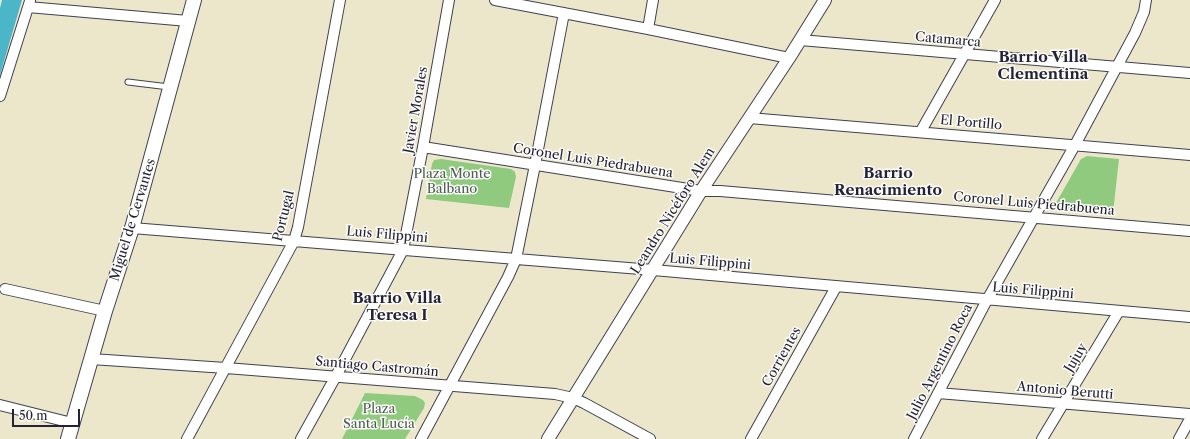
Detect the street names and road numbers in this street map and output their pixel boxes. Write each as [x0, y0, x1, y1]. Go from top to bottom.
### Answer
street label: Catamarca [914, 29, 982, 51]
street label: Javier Morales [401, 65, 431, 155]
street label: El Portillo [939, 113, 1003, 133]
street label: Coronel Luis Piedrabuena [512, 141, 674, 181]
street label: Leandro Nicéforo Alem [628, 145, 718, 277]
street label: Miguel de Cervantes [107, 157, 159, 283]
street label: Portugal [270, 189, 298, 243]
street label: Coronel Luis Piedrabuena [953, 189, 1115, 219]
street label: Luis Filippini [346, 224, 428, 246]
street label: Luis Filippini [669, 251, 751, 273]
street label: Luis Filippini [992, 280, 1074, 302]
street label: Julio Argentino Roca [904, 301, 976, 423]
street label: Corrientes [759, 324, 805, 390]
street label: Jujuy [1061, 341, 1091, 375]
street label: Santiago Castromán [315, 354, 439, 380]
street label: Antonio Berutti [1016, 379, 1114, 403]

